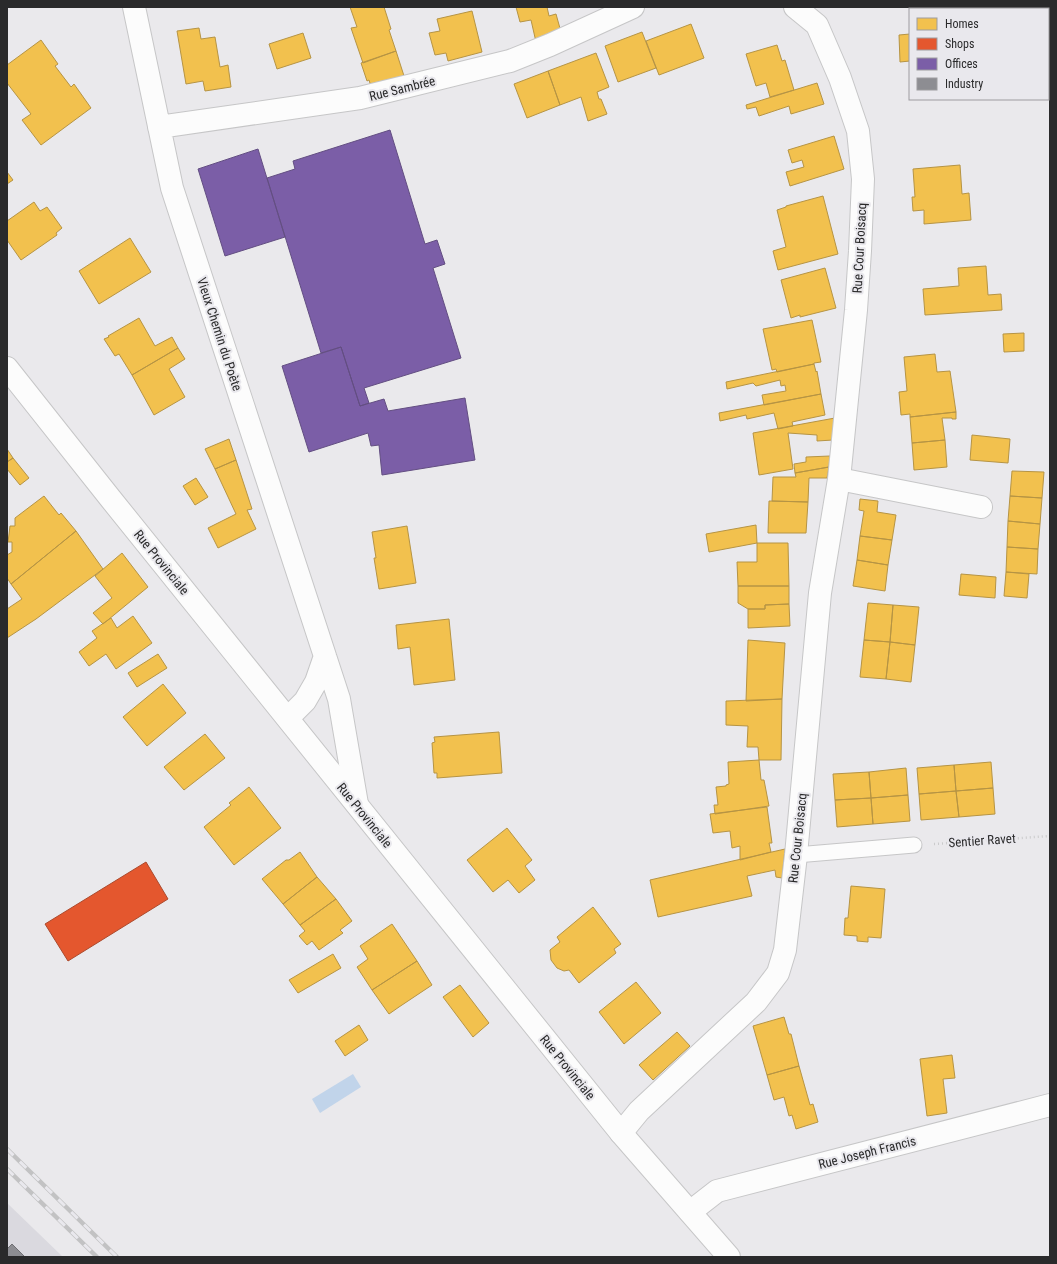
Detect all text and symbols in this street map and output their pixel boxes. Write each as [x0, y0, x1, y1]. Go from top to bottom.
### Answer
legend [909, 8, 1049, 100]
text: Homes [945, 17, 979, 31]
text: Shops [945, 37, 974, 51]
text: Offices [945, 57, 978, 71]
street label: Rue Sambrée [368, 73, 437, 104]
text: Industry [945, 77, 983, 91]
street label: Rue Cour Boisacq [850, 202, 869, 294]
street label: Vieux Chemin du Poète [194, 275, 245, 393]
street label: Rue Provinciale [131, 527, 192, 598]
street label: Rue Provinciale [334, 780, 395, 851]
street label: Rue Cour Boisacq [785, 792, 810, 884]
street label: Sentier Ravet [948, 831, 1016, 850]
street label: Rue Provinciale [537, 1032, 598, 1103]
street label: Rue Joseph Francis [817, 1133, 918, 1172]

